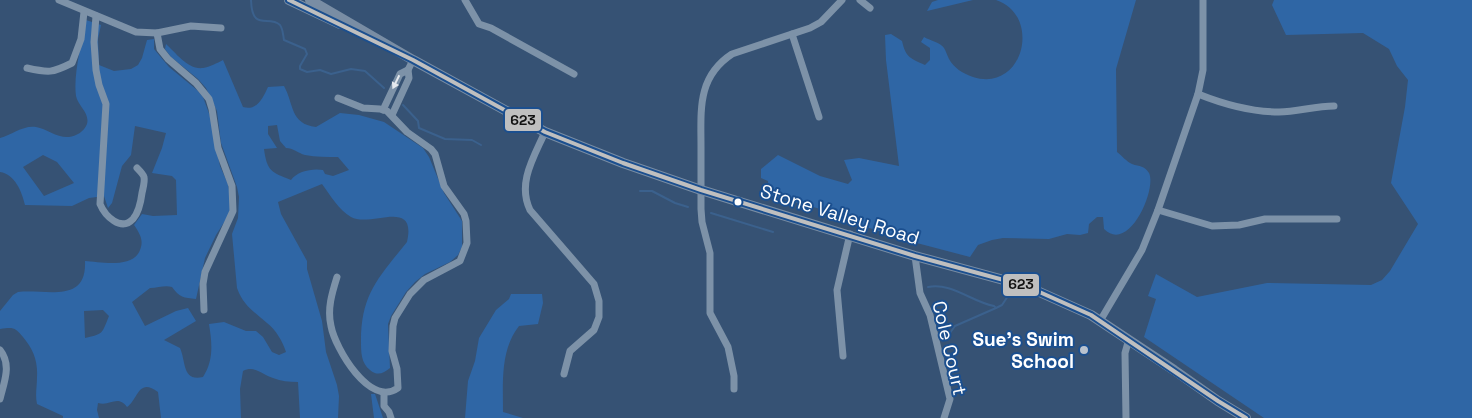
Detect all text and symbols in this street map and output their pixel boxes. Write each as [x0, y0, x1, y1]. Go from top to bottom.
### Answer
one-way arrow [391, 75, 400, 90]
line badge: 623 [504, 108, 542, 132]
text: 623 [510, 111, 536, 129]
street label: Stone Valley Road [757, 178, 922, 251]
unlabelled marker [733, 197, 743, 207]
line badge: 623 [1002, 273, 1040, 297]
text: 623 [1008, 275, 1034, 293]
street label: Cole Court [927, 298, 973, 398]
place label: Sue's Swim School [972, 327, 1074, 374]
marker: Sue's Swim School [1078, 344, 1090, 356]

